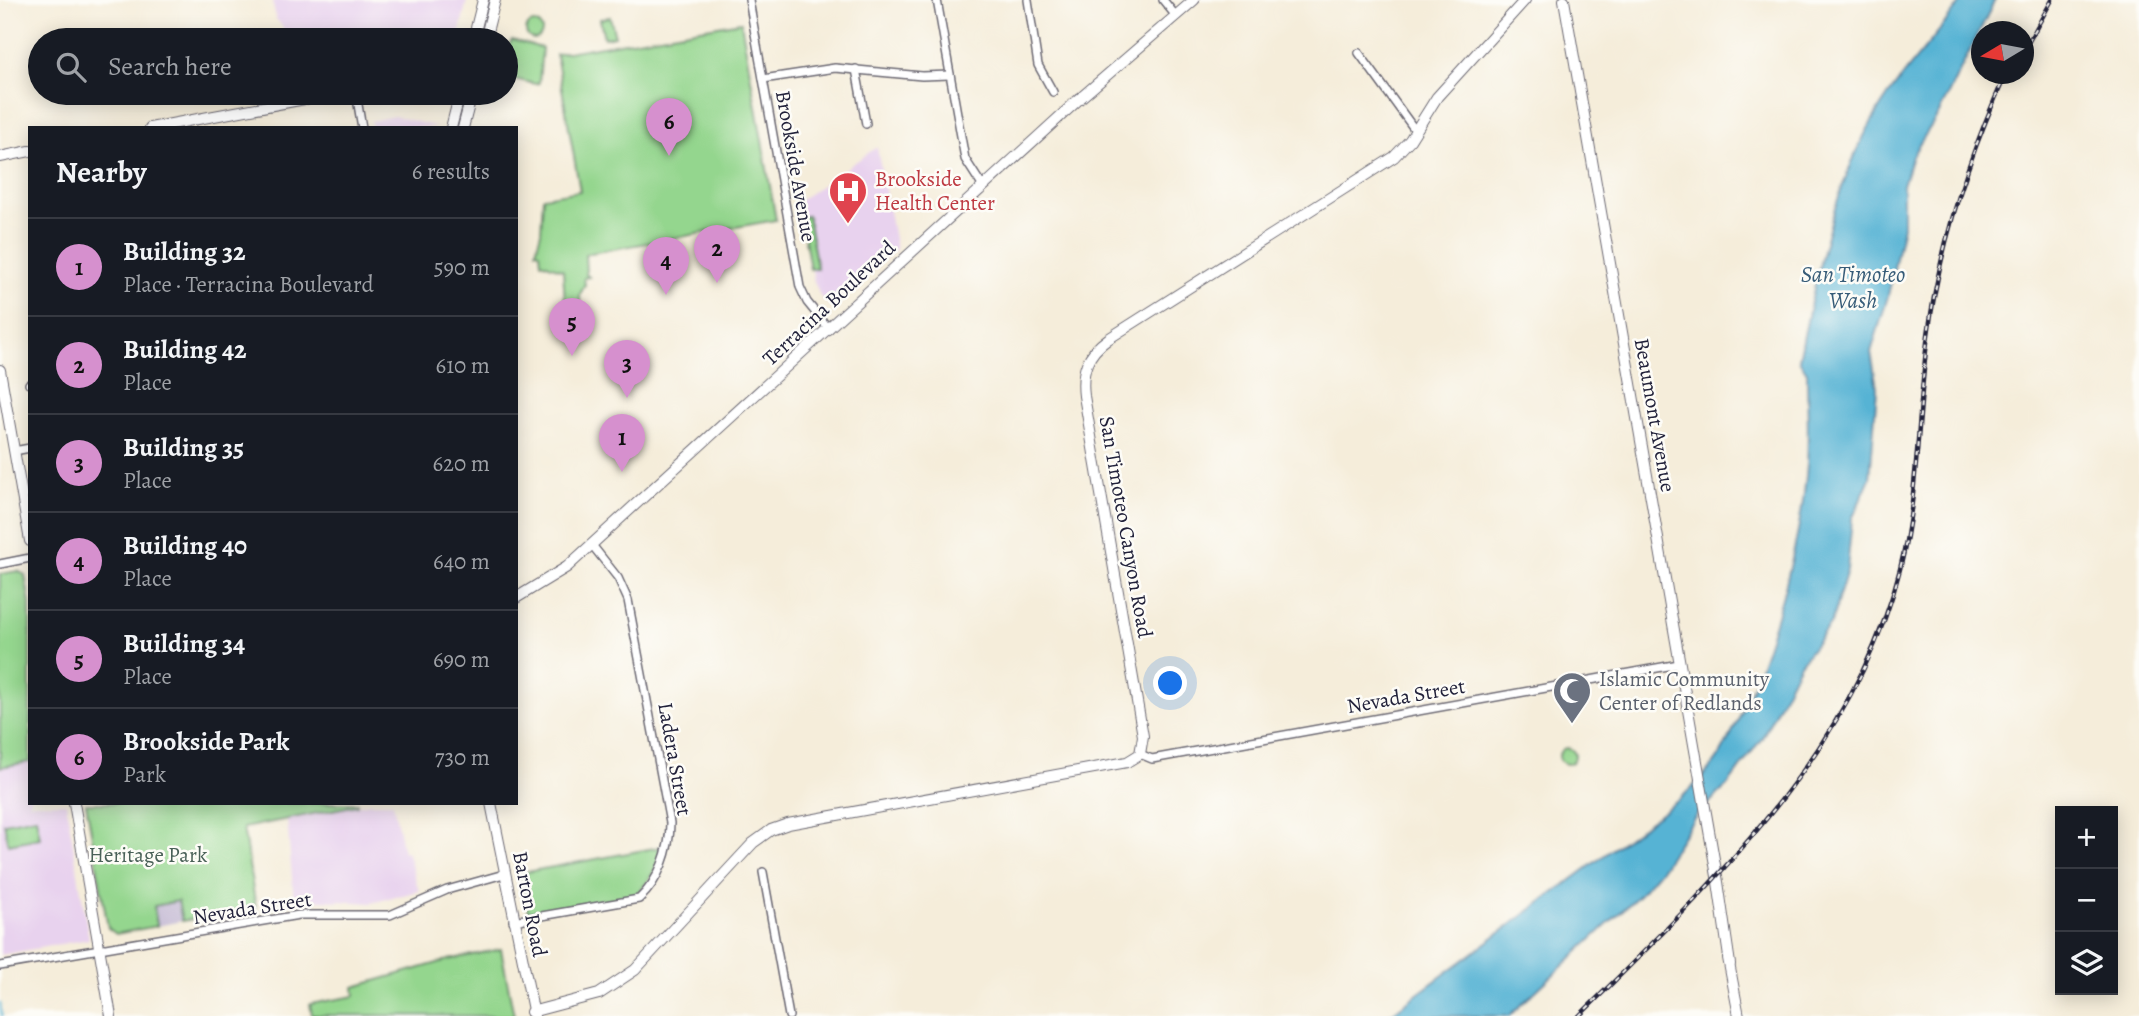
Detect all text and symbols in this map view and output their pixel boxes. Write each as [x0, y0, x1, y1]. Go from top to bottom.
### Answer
north arrow [1971, 21, 2034, 84]
search box [28, 28, 518, 105]
icon: search [52, 48, 90, 86]
text: Search here [108, 49, 232, 84]
street label: Brookside Avenue [769, 88, 823, 244]
pin: 6 [646, 98, 692, 156]
text: Nearby [56, 152, 147, 192]
text: 6 results [412, 156, 490, 187]
place label: Brookside Health Center [875, 165, 995, 217]
hospital icon: Brookside Health Center [827, 170, 869, 225]
pin: 2 [694, 225, 740, 283]
text: Building 32 [123, 234, 246, 269]
street label: Terracina Boulevard [757, 234, 902, 372]
pin: 4 [643, 237, 689, 295]
text: 1 [75, 252, 83, 283]
text: 590 m [434, 252, 490, 283]
water label: San Timoteo Wash [1801, 259, 1905, 316]
text: Place · Terracina Boulevard [123, 269, 374, 300]
pin: 5 [549, 298, 595, 356]
text: Building 42 [123, 332, 247, 367]
street label: Beaumont Avenue [1628, 336, 1682, 494]
pin: 3 [604, 340, 650, 398]
text: 2 [73, 350, 85, 381]
text: 610 m [436, 350, 490, 381]
text: Place [123, 367, 172, 398]
pin: 1 [599, 414, 645, 472]
street label: San Timoteo Canyon Road [1093, 414, 1159, 641]
text: Building 35 [123, 430, 244, 465]
text: 3 [74, 448, 84, 479]
text: 620 m [432, 448, 490, 479]
text: Place [123, 465, 172, 496]
text: Building 40 [123, 528, 247, 563]
text: 4 [74, 546, 84, 577]
text: 640 m [433, 546, 490, 577]
text: Place [123, 563, 172, 594]
text: Building 34 [123, 626, 245, 661]
text: 5 [74, 644, 84, 675]
text: 690 m [433, 644, 490, 675]
text: Place [123, 661, 172, 692]
place label: Islamic Community Center of Redlands [1599, 665, 1770, 717]
your location [1153, 666, 1187, 700]
mosque icon: Islamic Community Center of Redlands [1551, 670, 1593, 725]
street label: Nevada Street [1345, 672, 1467, 720]
street label: Ladera Street [651, 700, 699, 818]
text: Brookside Park [123, 724, 289, 759]
text: 6 [74, 742, 84, 773]
text: 730 m [435, 742, 490, 773]
text: Park [123, 759, 166, 790]
map controls [2055, 806, 2118, 995]
button: + [2055, 806, 2118, 869]
park label: Heritage Park [88, 841, 208, 869]
street label: Barton Road [506, 849, 554, 960]
button: − [2055, 869, 2118, 932]
street label: Nevada Street [191, 885, 313, 931]
button: layers [2055, 932, 2118, 995]

